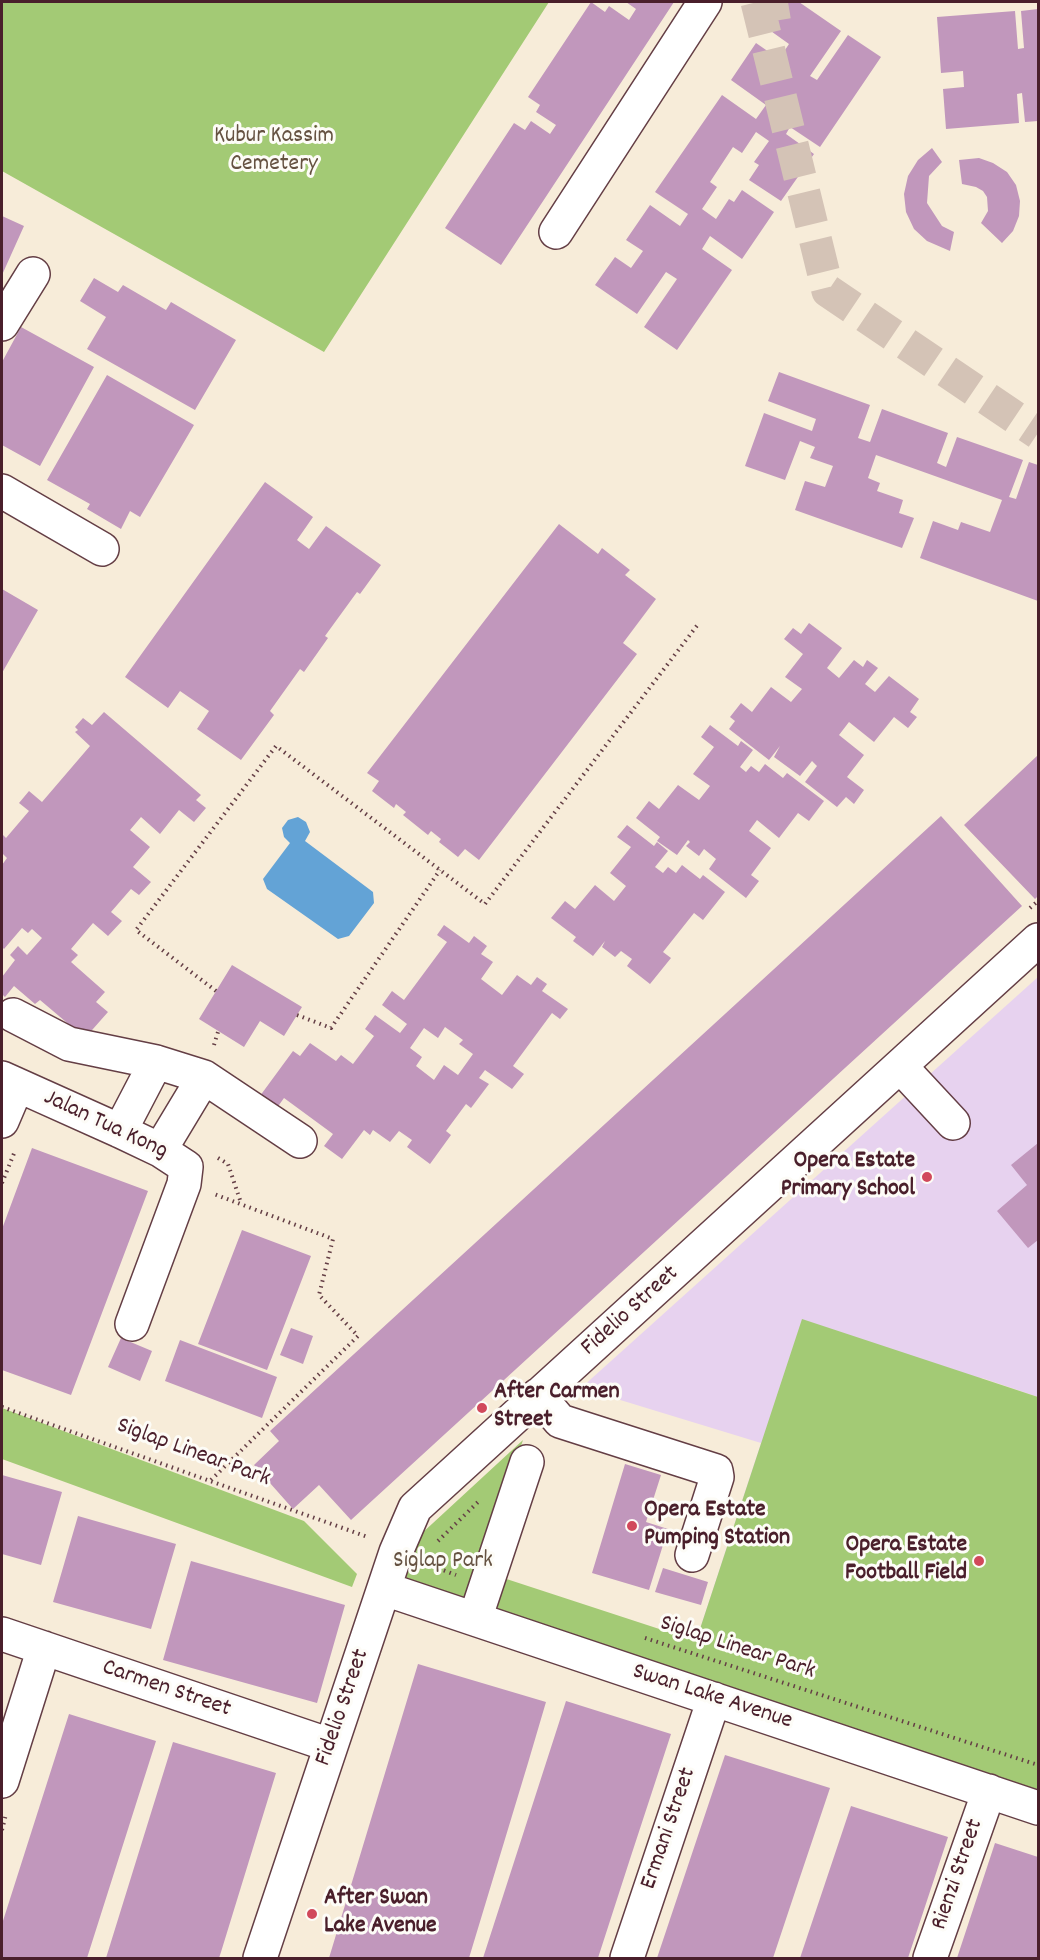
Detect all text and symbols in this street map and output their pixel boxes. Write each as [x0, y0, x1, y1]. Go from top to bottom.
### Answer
park label: Kubur Kassim Cemetery [214, 124, 334, 180]
street label: Jalan Tua Kong [38, 1085, 172, 1167]
place label: Opera Estate Primary School [781, 1149, 915, 1205]
marker: Opera Estate Primary School [920, 1170, 934, 1184]
street label: Fidelio Street [576, 1261, 686, 1363]
place label: After Carmen Street [494, 1380, 620, 1436]
marker: After Carmen Street [475, 1401, 489, 1415]
street label: Siglap Linear Park [112, 1413, 274, 1495]
place label: Opera Estate Pumping Station [644, 1498, 790, 1554]
marker: Opera Estate Pumping Station [625, 1519, 639, 1533]
place label: Opera Estate Football Field [845, 1533, 967, 1589]
park label: Siglap Park [393, 1549, 493, 1577]
marker: Opera Estate Football Field [972, 1554, 986, 1568]
street label: Siglap Linear Park [656, 1610, 818, 1688]
street label: Fidelio Street [311, 1646, 377, 1770]
street label: Carmen Street [98, 1655, 234, 1725]
street label: Swan Lake Avenue [628, 1659, 796, 1737]
street label: Ermani Street [636, 1764, 704, 1894]
street label: Rienzi Street [927, 1816, 991, 1934]
place label: After Swan Lake Avenue [324, 1886, 437, 1942]
marker: After Swan Lake Avenue [305, 1907, 319, 1921]

